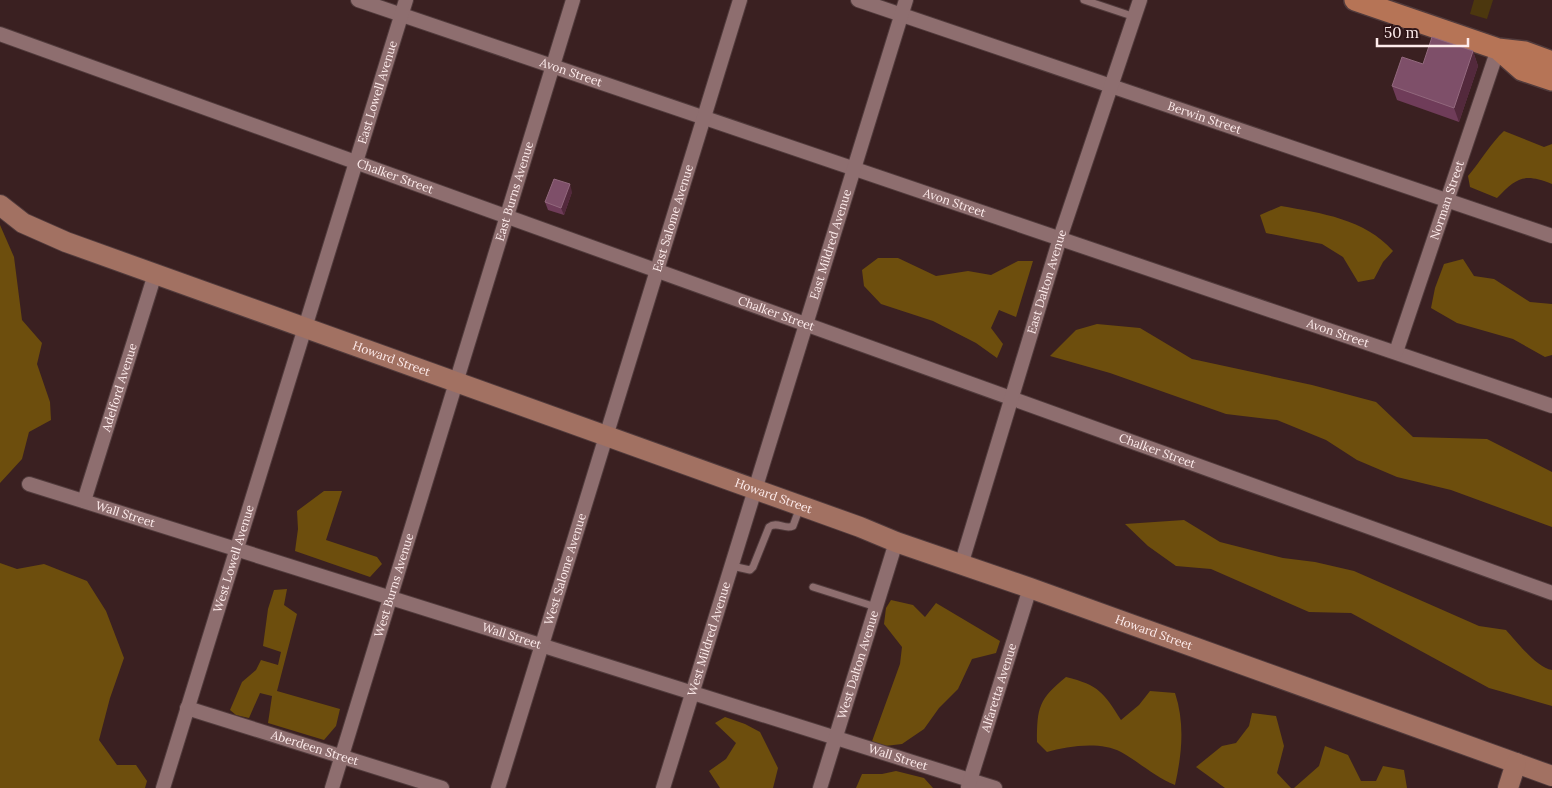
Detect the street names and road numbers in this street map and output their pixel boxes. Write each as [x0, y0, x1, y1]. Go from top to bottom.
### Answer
street label: East Lowell Avenue [354, 38, 400, 146]
street label: Avon Street [537, 54, 605, 90]
street label: Berwin Street [1166, 98, 1244, 137]
street label: East Burns Avenue [492, 139, 536, 243]
street label: Chalker Street [355, 155, 436, 197]
street label: Norman Street [1426, 158, 1467, 242]
street label: East Salome Avenue [649, 162, 696, 274]
street label: Avon Street [921, 184, 988, 220]
street label: East Mildred Avenue [806, 187, 854, 301]
street label: East Dalton Avenue [1023, 227, 1070, 336]
street label: Chalker Street [736, 292, 817, 334]
street label: Avon Street [1304, 315, 1372, 350]
street label: Howard Street [351, 338, 433, 379]
street label: Adelford Avenue [98, 341, 140, 434]
street label: Chalker Street [1117, 430, 1198, 471]
street label: Howard Street [733, 475, 815, 516]
street label: Wall Street [94, 497, 157, 530]
street label: West Lowell Avenue [210, 502, 257, 614]
street label: West Salome Avenue [541, 511, 589, 627]
street label: West Burns Avenue [371, 531, 417, 639]
street label: West Mildred Avenue [684, 579, 733, 698]
street label: West Dalton Avenue [834, 608, 882, 721]
street label: Howard Street [1113, 611, 1195, 653]
street label: Wall Street [480, 619, 544, 652]
street label: Alfaretta Avenue [977, 641, 1019, 735]
street label: Aberdeen Street [268, 727, 361, 768]
street label: Wall Street [867, 741, 930, 773]

